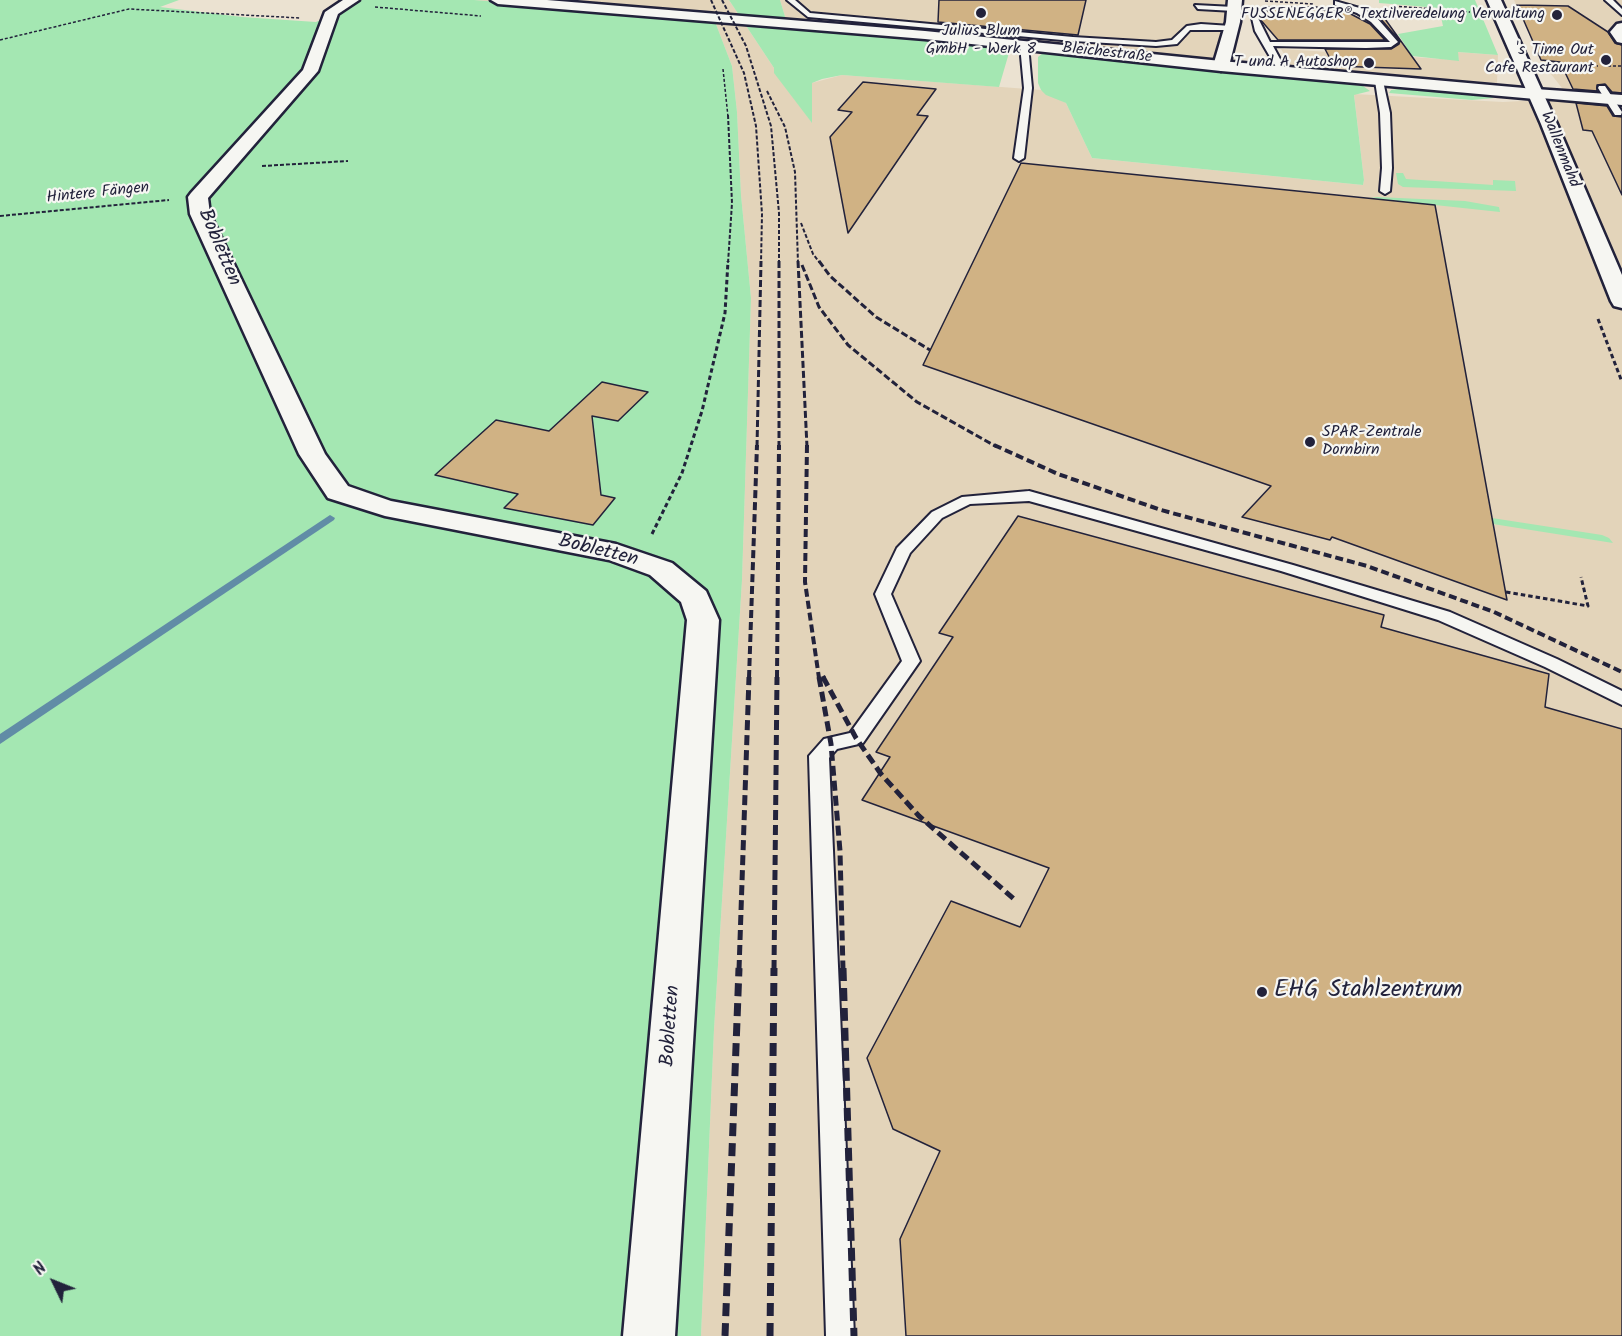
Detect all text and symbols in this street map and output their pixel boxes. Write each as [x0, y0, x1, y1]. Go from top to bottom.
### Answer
place label: FUSSENEGGER® Textilveredelung Verwaltung [1241, 5, 1545, 25]
marker: Julius Blum GmbH - Werk 8 [974, 6, 988, 20]
marker: FUSSENEGGER® Textilveredelung Verwaltung [1550, 8, 1564, 22]
place label: Julius Blum GmbH - Werk 8 [926, 22, 1036, 60]
street label: Bleichestraße [1061, 40, 1153, 68]
place label: 's Time Out Cafe Restaurant [1485, 41, 1594, 79]
place label: T und A Autoshop [1234, 53, 1357, 73]
marker: 's Time Out Cafe Restaurant [1599, 53, 1613, 67]
marker: T und A Autoshop [1362, 56, 1376, 70]
street label: Wallenmahd [1535, 109, 1583, 191]
street label: Hintere Fängen [46, 179, 150, 209]
street label: Bobletten [191, 206, 245, 290]
place label: SPAR-Zentrale Dornbirn [1322, 423, 1421, 461]
marker: SPAR-Zentrale Dornbirn [1303, 435, 1317, 449]
street label: Bobletten [556, 531, 640, 573]
place label: EHG Stahlzentrum [1274, 978, 1462, 1006]
street label: Bobletten [657, 985, 687, 1067]
marker: EHG Stahlzentrum [1255, 985, 1269, 999]
north arrow [24, 1252, 84, 1312]
text: N [28, 1257, 53, 1282]

